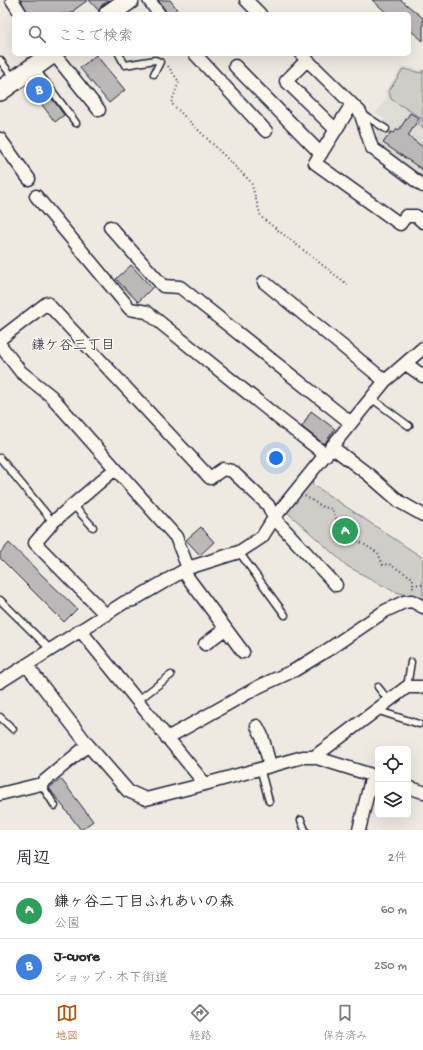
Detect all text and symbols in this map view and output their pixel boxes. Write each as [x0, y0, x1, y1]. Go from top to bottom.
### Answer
search box [12, 12, 411, 56]
icon: search [26, 23, 48, 45]
text: ここで検索 [58, 28, 133, 46]
pin: B [26, 75, 52, 105]
district label: 鎌ケ谷三丁目 [31, 338, 115, 355]
your location [266, 448, 286, 468]
pin: A [332, 516, 358, 546]
map controls [375, 746, 411, 818]
button: locate [375, 746, 411, 782]
button: layers [375, 782, 411, 818]
text: 周辺 [16, 850, 50, 870]
text: 2件 [388, 851, 407, 866]
text: 鎌ヶ谷二丁目ふれあいの森 [54, 894, 234, 912]
text: A [25, 903, 33, 918]
text: 60 m [381, 903, 407, 918]
text: 公園 [54, 917, 80, 932]
text: J-cuore [54, 948, 100, 966]
text: B [26, 959, 32, 974]
text: 250 m [374, 959, 407, 974]
text: ショップ · 木下街道 [54, 971, 168, 986]
tab: 地図 [56, 1002, 78, 1043]
tab: 経路 [189, 1002, 211, 1043]
tab: 保存済み [323, 1002, 367, 1043]

